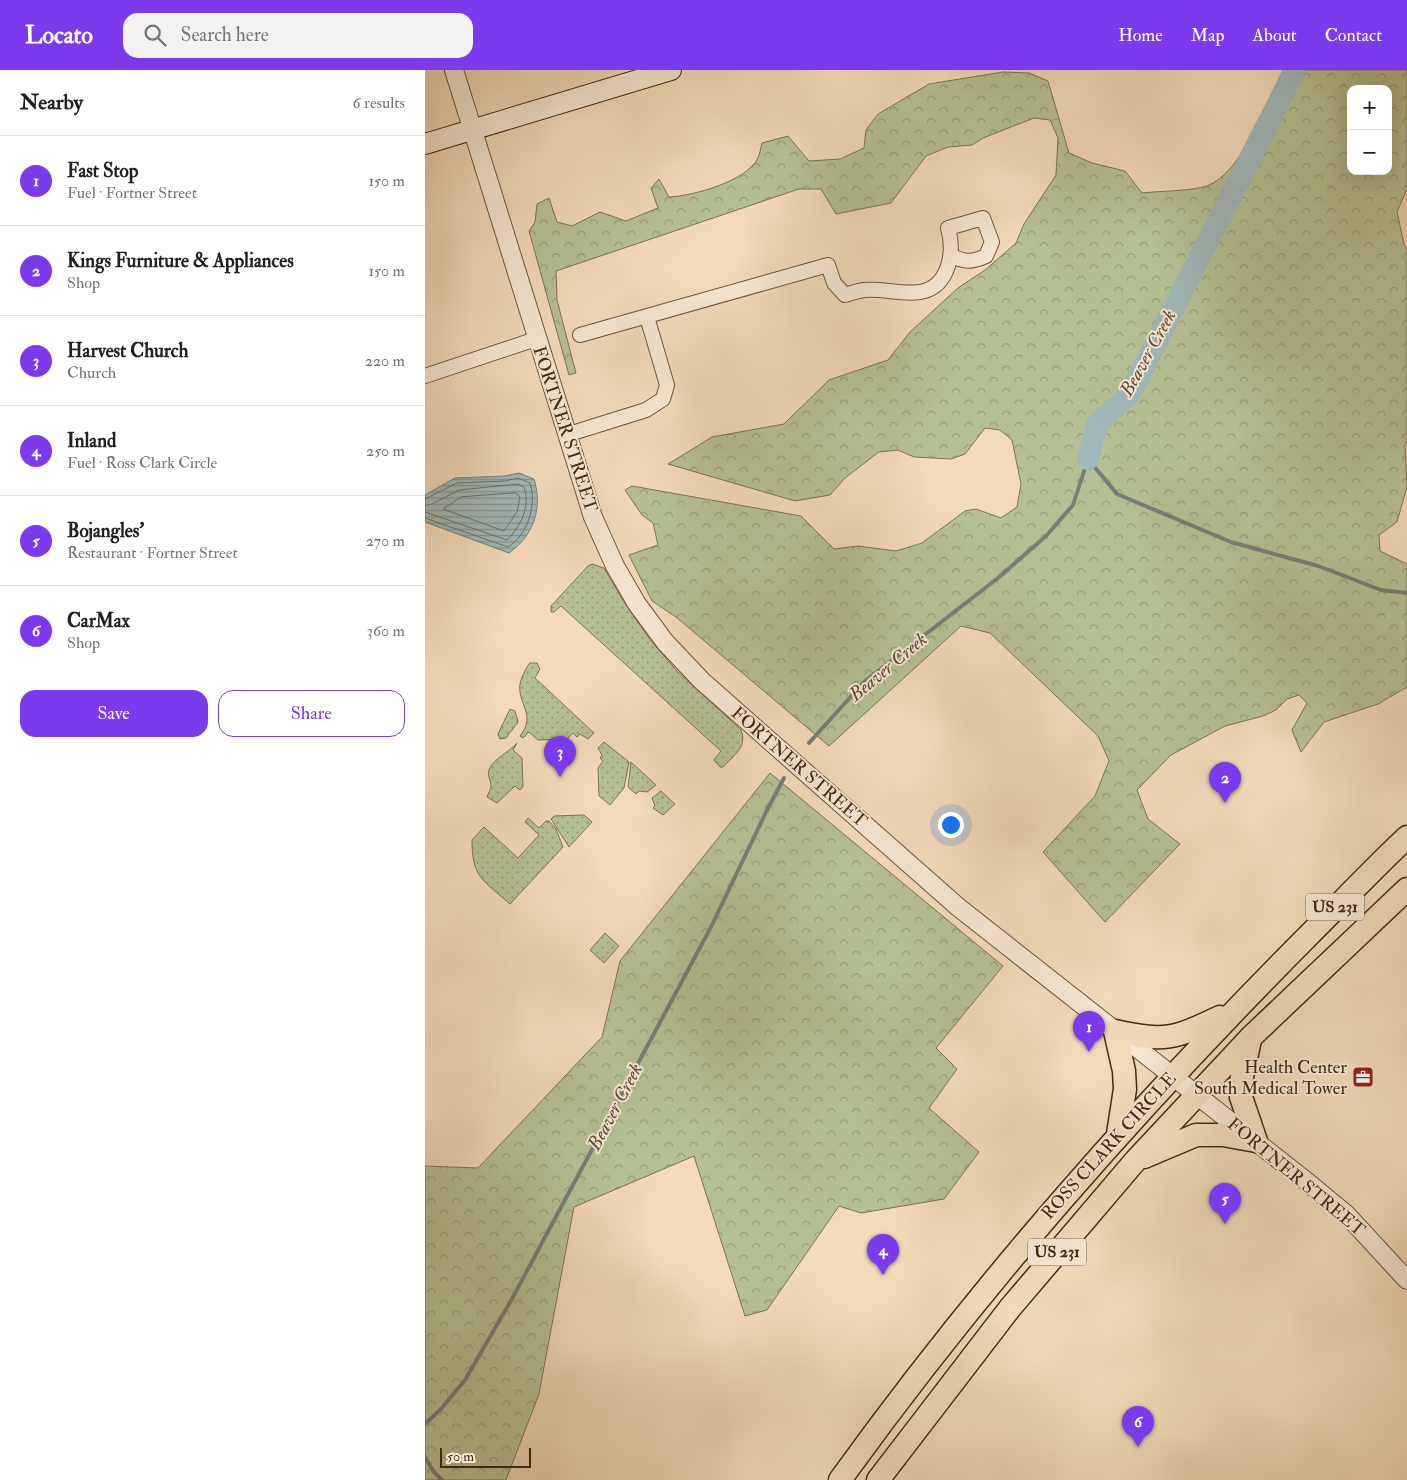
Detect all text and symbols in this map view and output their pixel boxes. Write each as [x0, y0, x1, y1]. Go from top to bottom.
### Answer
search box [123, 13, 473, 58]
text: Locato [25, 20, 93, 51]
icon: search [141, 21, 169, 49]
text: Search here [181, 23, 269, 47]
text: Home [1118, 24, 1163, 47]
text: Map [1191, 24, 1225, 47]
text: About [1253, 24, 1297, 47]
text: Contact [1325, 24, 1382, 47]
map controls [1347, 85, 1392, 175]
button: + [1347, 85, 1392, 130]
text: Nearby [20, 89, 83, 116]
text: 6 results [353, 93, 405, 113]
button: − [1347, 130, 1392, 175]
text: Fast Stop [67, 159, 138, 183]
text: 1 [33, 171, 39, 191]
text: 150 m [368, 171, 405, 191]
text: Fuel · Fortner Street [67, 183, 197, 203]
text: Kings Furniture & Appliances [67, 249, 294, 273]
text: 2 [32, 261, 40, 281]
text: 150 m [368, 261, 405, 281]
text: Shop [67, 273, 100, 293]
water label: Beaver Creek [1114, 306, 1182, 401]
text: Harvest Church [67, 339, 189, 363]
street label: FORTNER STREET [527, 343, 603, 515]
text: 3 [33, 351, 39, 371]
text: 220 m [365, 351, 405, 371]
text: Church [67, 363, 116, 383]
text: Inland [67, 429, 116, 453]
text: 4 [32, 441, 40, 461]
text: 250 m [366, 441, 405, 461]
text: Fuel · Ross Clark Circle [67, 453, 217, 473]
text: Bojangles' [67, 519, 144, 543]
text: 5 [32, 531, 40, 551]
text: 270 m [366, 531, 405, 551]
text: Restaurant · Fortner Street [67, 543, 238, 563]
text: CarMax [67, 609, 130, 633]
text: 6 [32, 621, 40, 641]
text: 360 m [367, 621, 405, 641]
water label: Beaver Creek [843, 627, 932, 707]
text: Shop [67, 633, 100, 653]
button: Save [20, 690, 208, 737]
button: Share [218, 690, 405, 737]
street label: FORTNER STREET [726, 702, 872, 833]
pin: 3 [544, 736, 576, 777]
pin: 2 [1209, 762, 1241, 803]
your location [938, 812, 964, 838]
road number: US 231 [1306, 894, 1364, 920]
pin: 1 [1073, 1011, 1105, 1052]
place label: Health Center South Medical Tower [1194, 1056, 1347, 1100]
water label: Beaver Creek [582, 1059, 648, 1155]
office icon: Health Center South Medical Tower [1351, 1065, 1375, 1089]
street label: ROSS CLARK CIRCLE [1037, 1068, 1181, 1224]
street label: FORTNER STREET [1222, 1113, 1370, 1242]
pin: 5 [1209, 1183, 1241, 1224]
pin: 4 [867, 1234, 899, 1275]
road number: US 231 [1028, 1238, 1086, 1266]
pin: 6 [1122, 1406, 1154, 1447]
scale bar [440, 1445, 531, 1468]
text: 50 m [447, 1448, 474, 1465]

